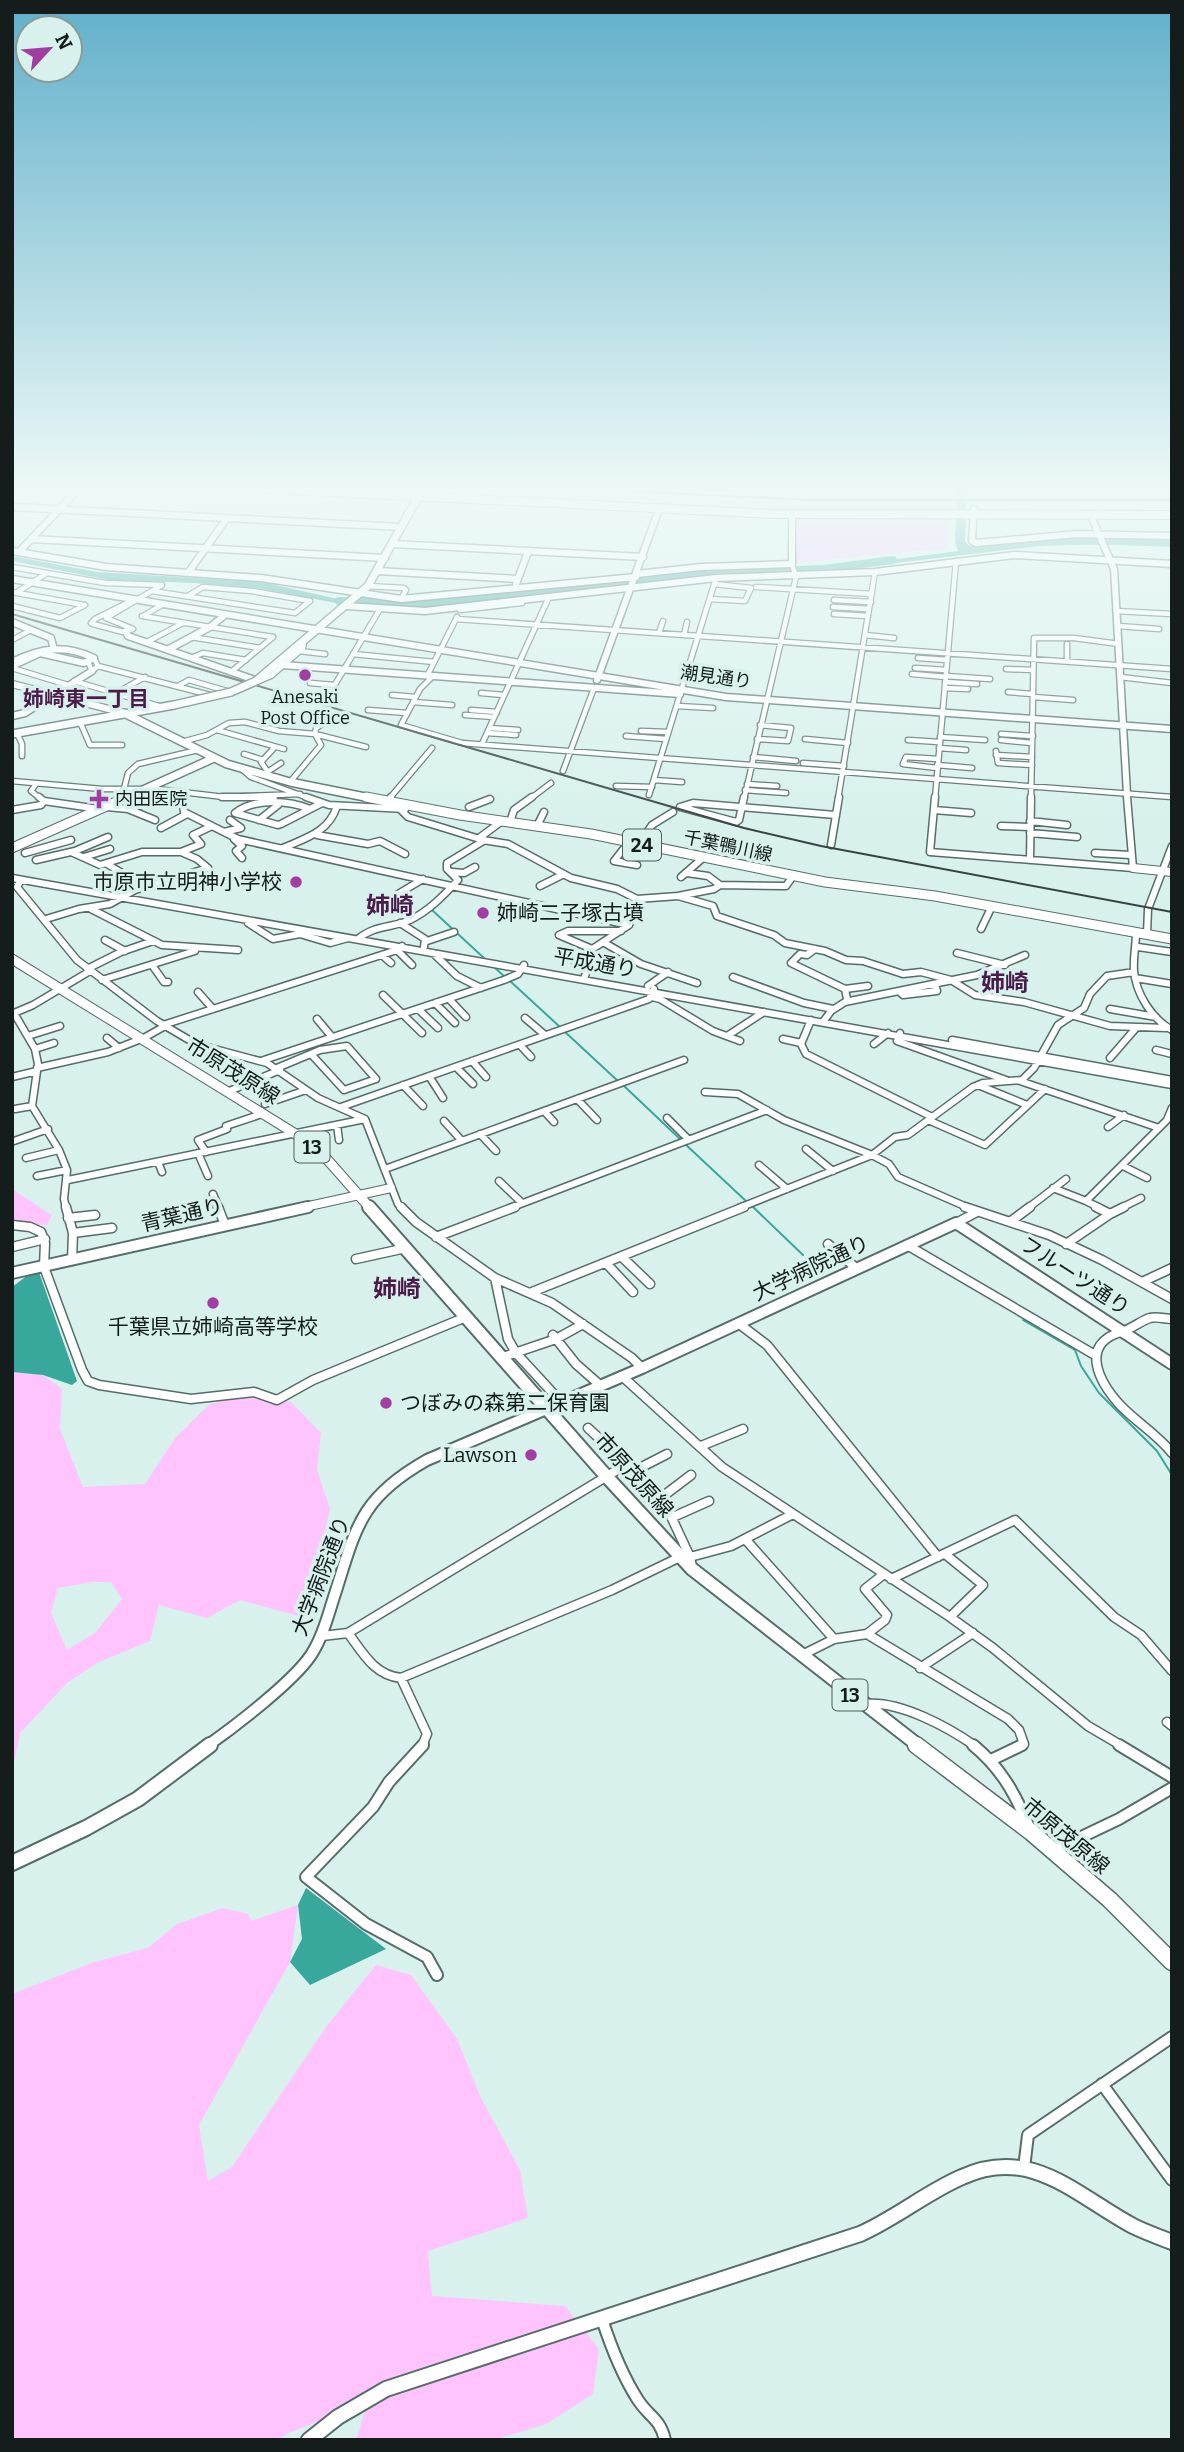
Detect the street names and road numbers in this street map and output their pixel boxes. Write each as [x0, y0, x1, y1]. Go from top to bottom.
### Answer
street label: 潮見通り [679, 661, 753, 693]
street label: 千葉鴨川線 [682, 826, 774, 866]
road number: 24 [623, 830, 661, 860]
street label: 平成通り [551, 943, 639, 983]
street label: 市原茂原線 [182, 1032, 284, 1110]
road number: 13 [294, 1132, 330, 1162]
street label: 青葉通り [138, 1193, 226, 1237]
street label: 大学病院通り [748, 1230, 874, 1306]
street label: フルーツ通り [1015, 1231, 1135, 1321]
street label: 市原茂原線 [589, 1427, 679, 1523]
street label: 大学病院通り [286, 1513, 356, 1639]
road number: 13 [832, 1680, 868, 1710]
street label: 市原茂原線 [1017, 1792, 1115, 1880]

